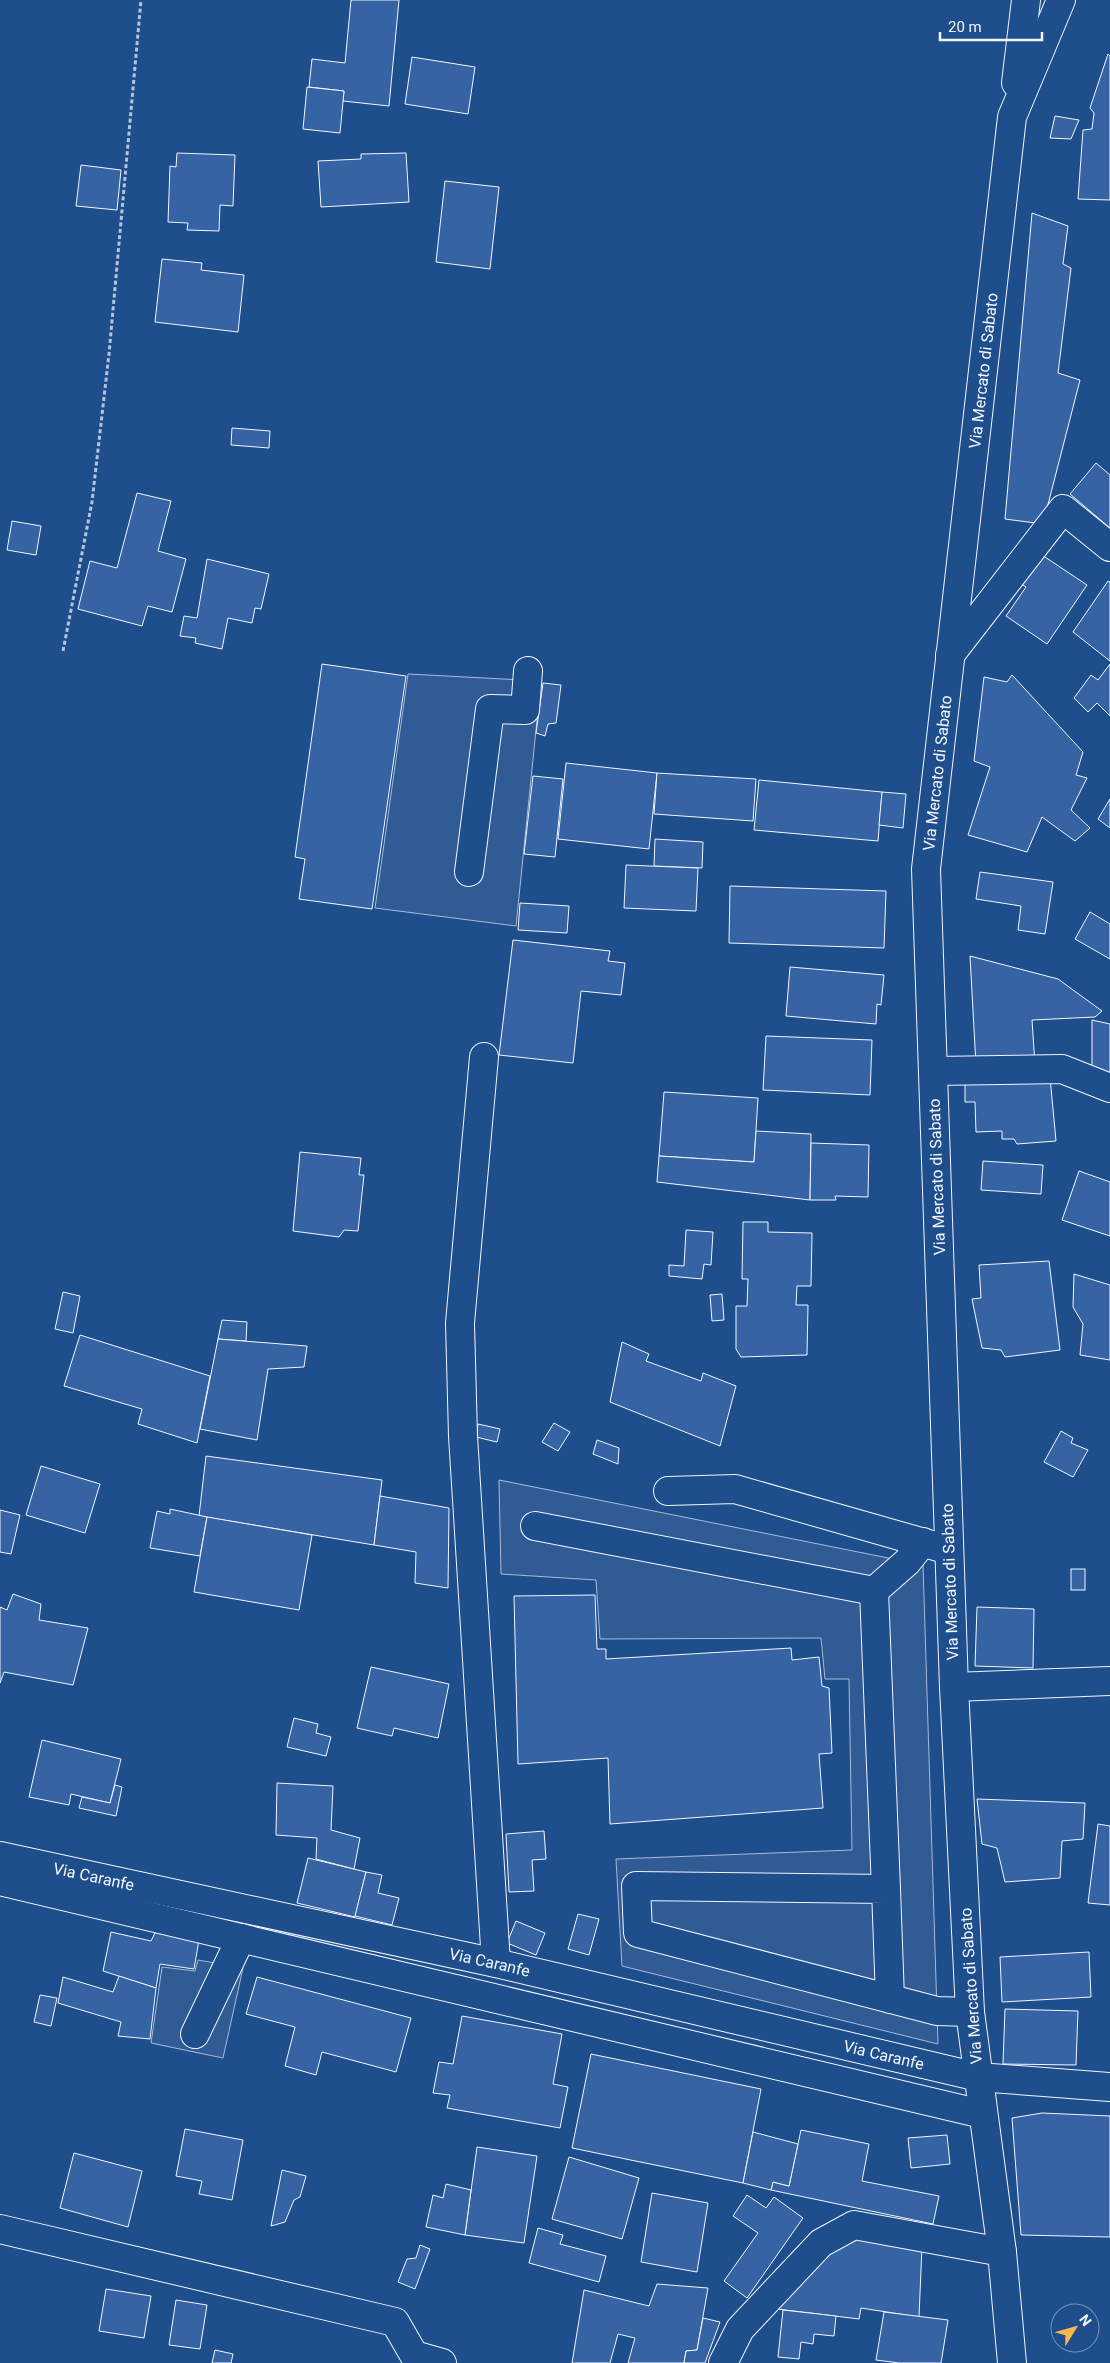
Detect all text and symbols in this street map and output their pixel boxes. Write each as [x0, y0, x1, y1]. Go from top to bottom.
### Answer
scale bar [940, 10, 1042, 42]
text: 20 m [948, 18, 982, 36]
street label: Via Mercato di Sabato [965, 292, 1001, 450]
street label: Via Mercato di Sabato [919, 694, 955, 852]
street label: Via Mercato di Sabato [925, 1098, 949, 1256]
street label: Via Mercato di Sabato [938, 1503, 962, 1661]
street label: Via Caranfe [52, 1858, 136, 1894]
street label: Via Mercato di Sabato [956, 1907, 986, 2065]
street label: Via Caranfe [447, 1944, 532, 1980]
street label: Via Caranfe [842, 2036, 926, 2073]
north arrow [1050, 2303, 1100, 2353]
text: N [1076, 2311, 1095, 2329]

